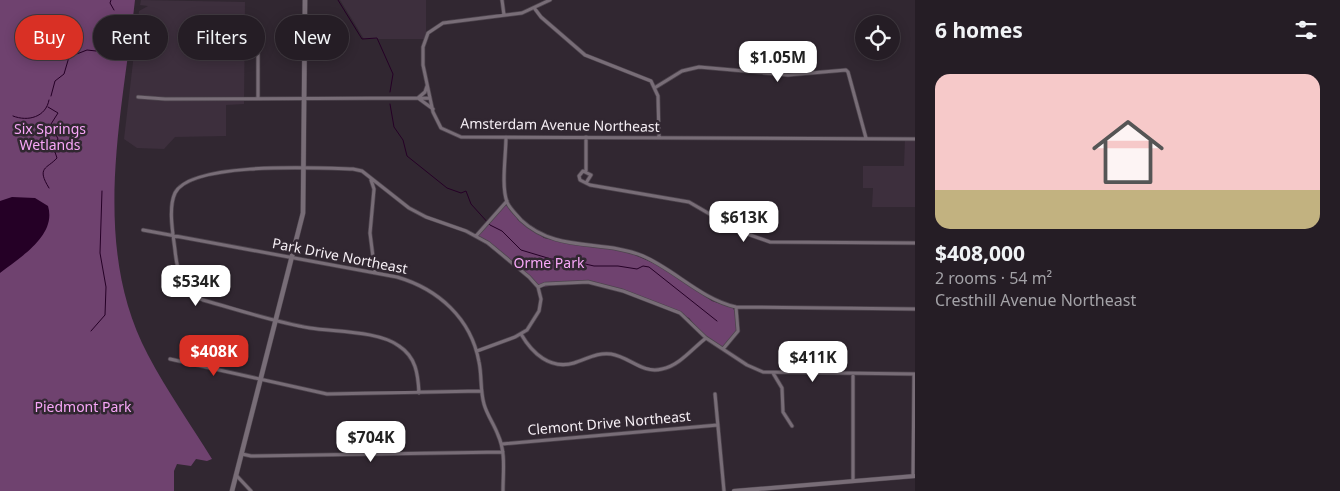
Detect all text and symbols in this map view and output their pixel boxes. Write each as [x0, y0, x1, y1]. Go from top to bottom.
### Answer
chip: Buy [15, 15, 83, 60]
chip: Rent [93, 15, 168, 60]
chip: Filters [178, 15, 265, 60]
chip: New [275, 15, 349, 60]
map controls [855, 15, 900, 60]
button: locate [855, 15, 900, 60]
text: 6 homes [935, 16, 1023, 44]
icon: filters [1292, 16, 1320, 44]
pin: $1.05M [737, 41, 819, 83]
text: $1.05M [750, 46, 806, 68]
icon: home [1083, 107, 1173, 197]
street label: Amsterdam Avenue Northeast [460, 113, 660, 136]
park label: Six Springs Wetlands [14, 119, 86, 154]
pin: $613K [709, 200, 779, 243]
text: $613K [720, 206, 768, 228]
street label: Park Drive Northeast [271, 233, 409, 278]
text: $408,000 [935, 239, 1025, 267]
park label: Orme Park [514, 253, 585, 272]
pin: $534K [161, 264, 231, 307]
text: 2 rooms · 54 m² [935, 267, 1052, 289]
text: $534K [172, 270, 220, 292]
text: Cresthill Avenue Northeast [935, 289, 1136, 311]
pin: $408K [179, 334, 249, 377]
text: $408K [190, 340, 238, 362]
pin: $411K [778, 340, 848, 383]
text: $411K [789, 346, 837, 368]
park label: Piedmont Park [34, 397, 132, 416]
street label: Clemont Drive Northeast [527, 406, 691, 439]
pin: $704K [336, 420, 406, 463]
text: $704K [347, 426, 395, 448]

